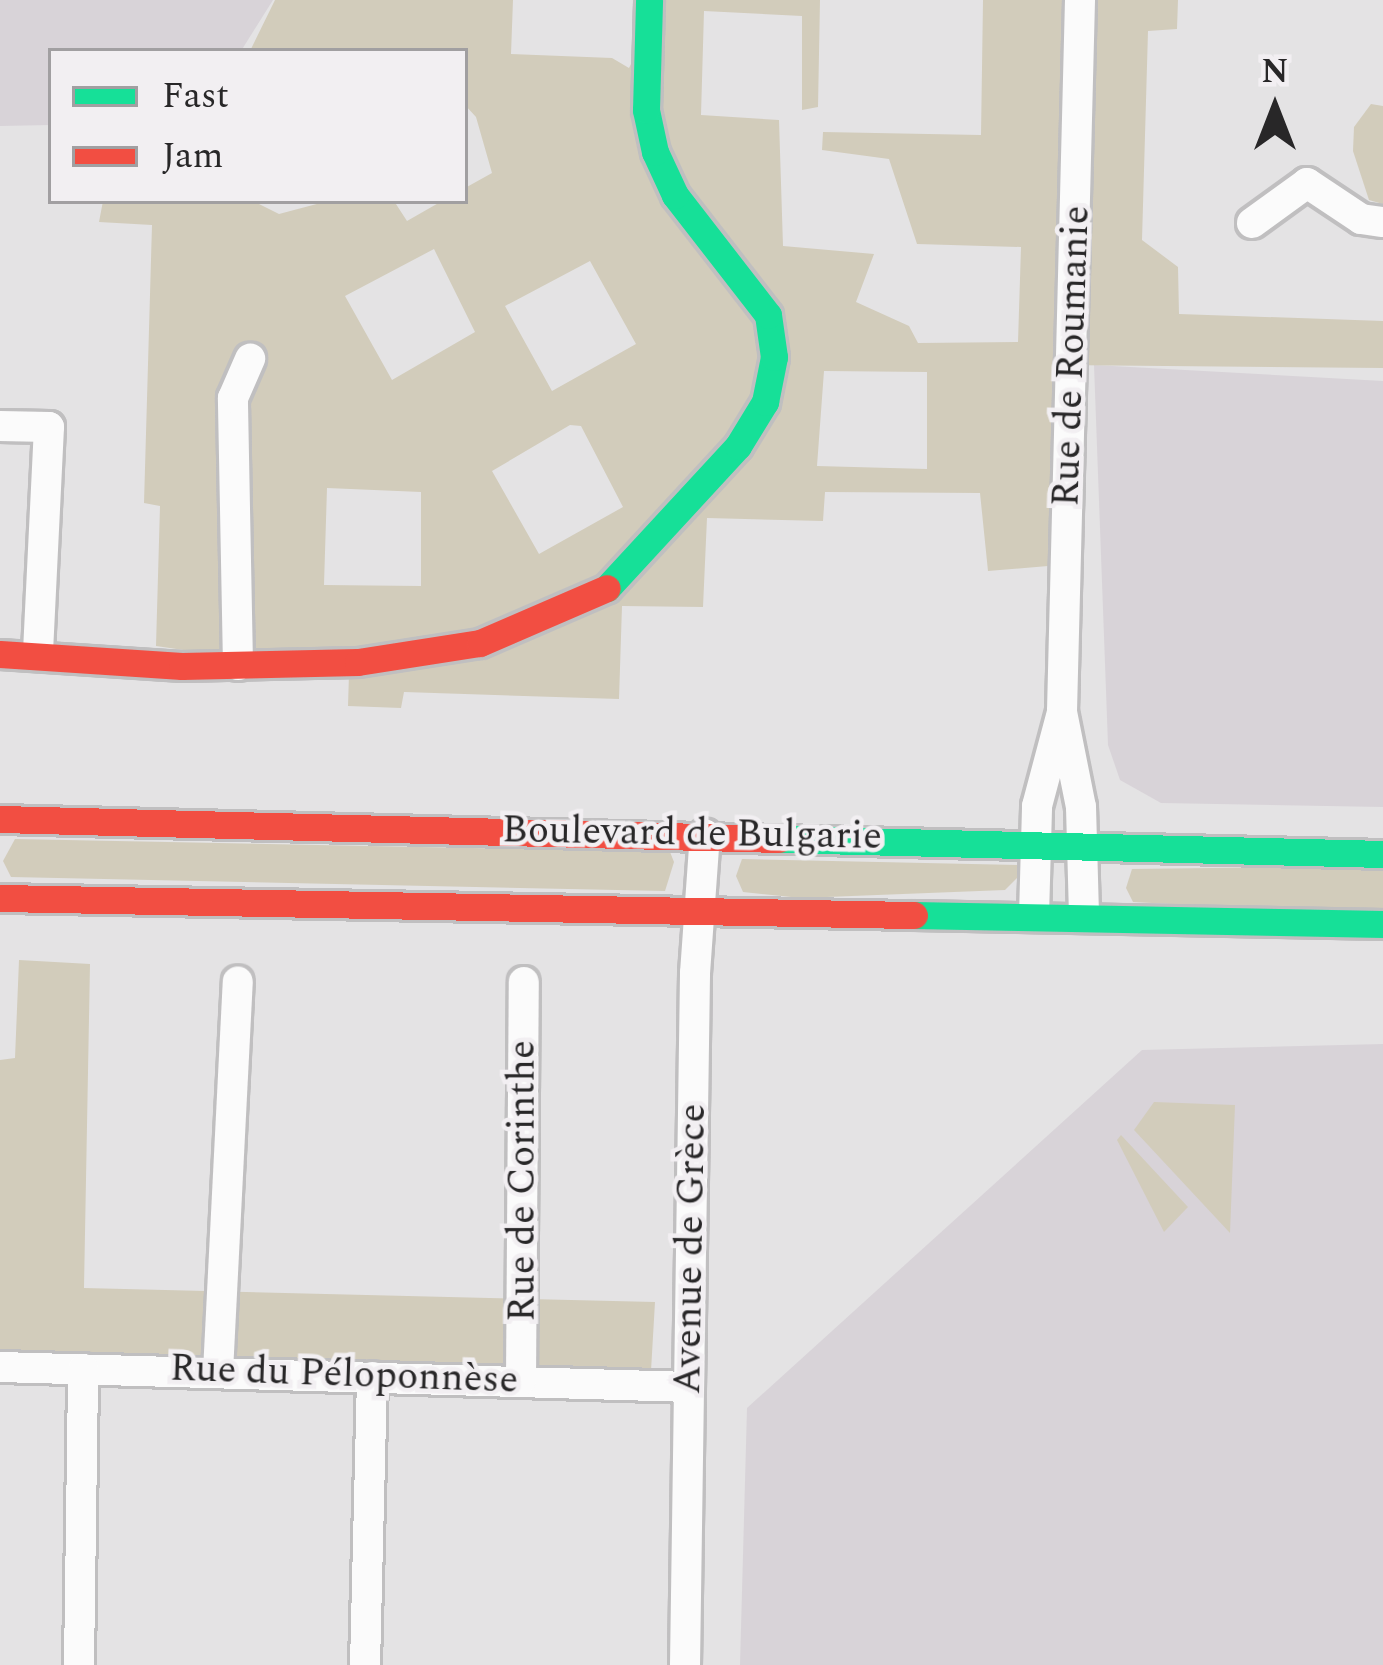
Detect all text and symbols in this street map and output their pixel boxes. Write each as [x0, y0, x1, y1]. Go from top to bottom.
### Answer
text: N [1262, 47, 1288, 97]
legend [48, 48, 468, 204]
north arrow [1215, 48, 1335, 168]
text: Fast [162, 69, 229, 124]
text: Jam [162, 129, 224, 184]
street label: Rue de Roumanie [1043, 205, 1101, 507]
street label: Boulevard de Bulgarie [502, 807, 882, 861]
street label: Rue de Corinthe [500, 1040, 546, 1322]
street label: Avenue de Grèce [665, 1103, 717, 1395]
street label: Rue du Péloponnèse [169, 1346, 519, 1404]

